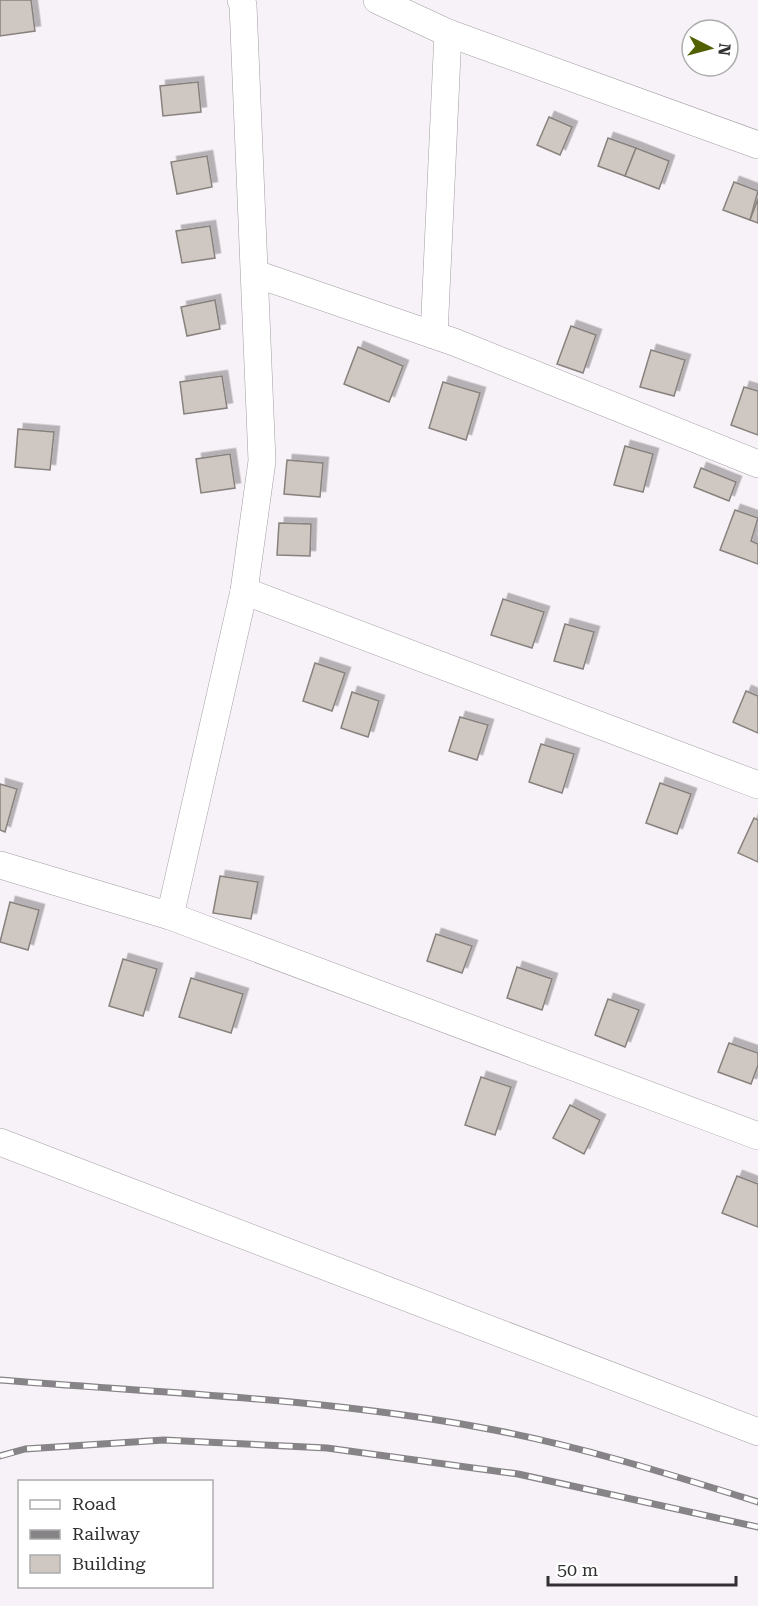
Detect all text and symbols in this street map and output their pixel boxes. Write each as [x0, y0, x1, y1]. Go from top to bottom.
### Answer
north arrow [680, 18, 740, 78]
text: N [714, 42, 735, 57]
legend [18, 1480, 213, 1588]
text: Road [72, 1493, 117, 1514]
text: Railway [72, 1523, 140, 1544]
scale bar [548, 1549, 736, 1587]
text: Building [72, 1553, 146, 1574]
text: 50 m [557, 1559, 598, 1580]

